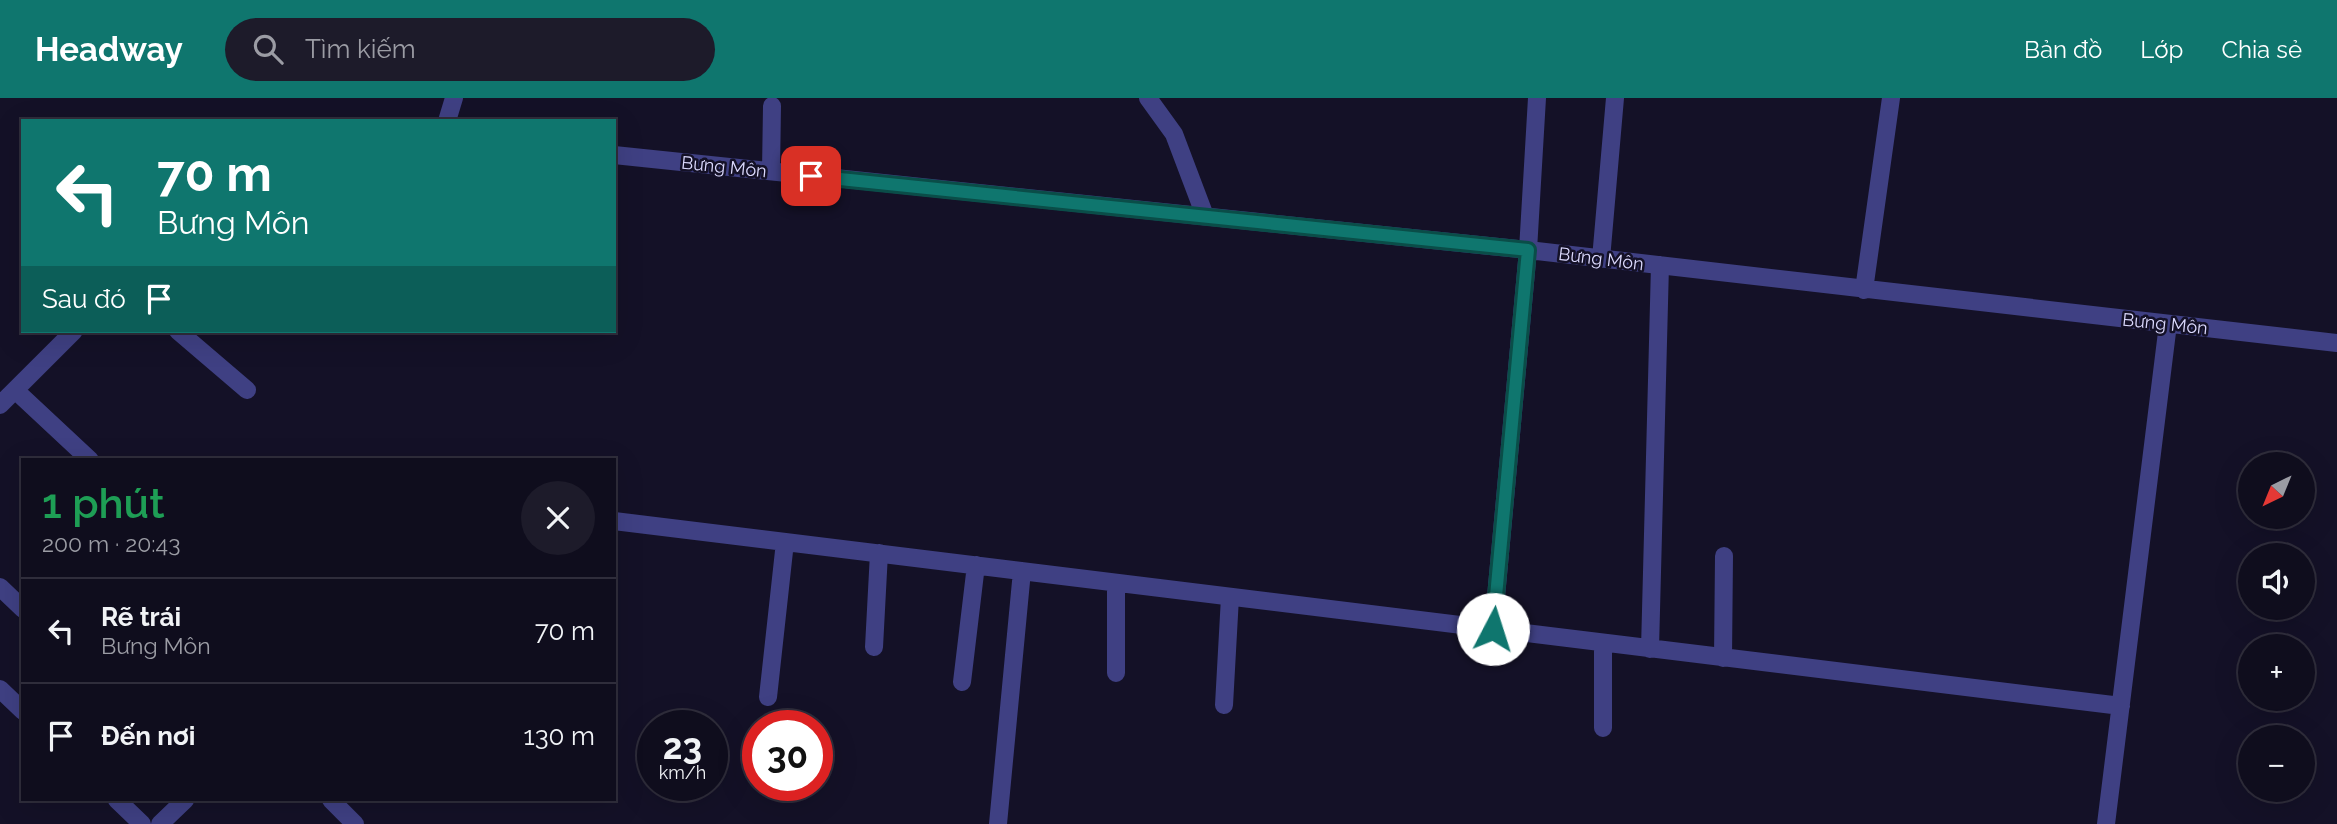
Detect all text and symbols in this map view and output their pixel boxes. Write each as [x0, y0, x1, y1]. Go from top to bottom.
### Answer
search box [225, 18, 715, 81]
text: Headway [35, 30, 183, 69]
icon: search [249, 30, 287, 68]
text: Tìm kiếm [305, 34, 416, 64]
text: Bản đồ [2024, 35, 2102, 64]
text: Lớp [2140, 35, 2183, 64]
text: Chia sẻ [2221, 35, 2302, 64]
text: 70 m [157, 145, 272, 202]
pin [781, 146, 841, 206]
icon: left [42, 147, 133, 238]
street label: Bưng Môn [680, 152, 768, 181]
icon: arrive [792, 157, 830, 195]
text: Bưng Môn [157, 204, 309, 241]
street label: Bưng Môn [1557, 243, 1645, 274]
icon: arrive [140, 280, 178, 318]
text: Sau đó [42, 284, 126, 314]
street label: Bưng Môn [2121, 309, 2209, 338]
north arrow [2238, 452, 2315, 528]
map controls [2238, 452, 2315, 802]
text: 1 phút [42, 479, 165, 528]
button: close [521, 481, 595, 555]
text: 200 m · 20:43 [42, 530, 180, 557]
button: sound [2238, 543, 2315, 620]
position arrow [1456, 592, 1530, 666]
text: Rẽ trái [101, 602, 181, 632]
icon: left [42, 612, 80, 650]
text: 70 m [535, 616, 595, 646]
text: Bưng Môn [101, 632, 211, 659]
button: + [2238, 634, 2315, 711]
speed limit sign: 30 [742, 710, 833, 801]
icon: arrive [42, 717, 80, 755]
text: Đến nơi [101, 721, 195, 751]
text: 130 m [524, 721, 595, 751]
button: − [2238, 725, 2315, 802]
text: 23 [663, 726, 702, 767]
text: km/h [659, 762, 706, 783]

